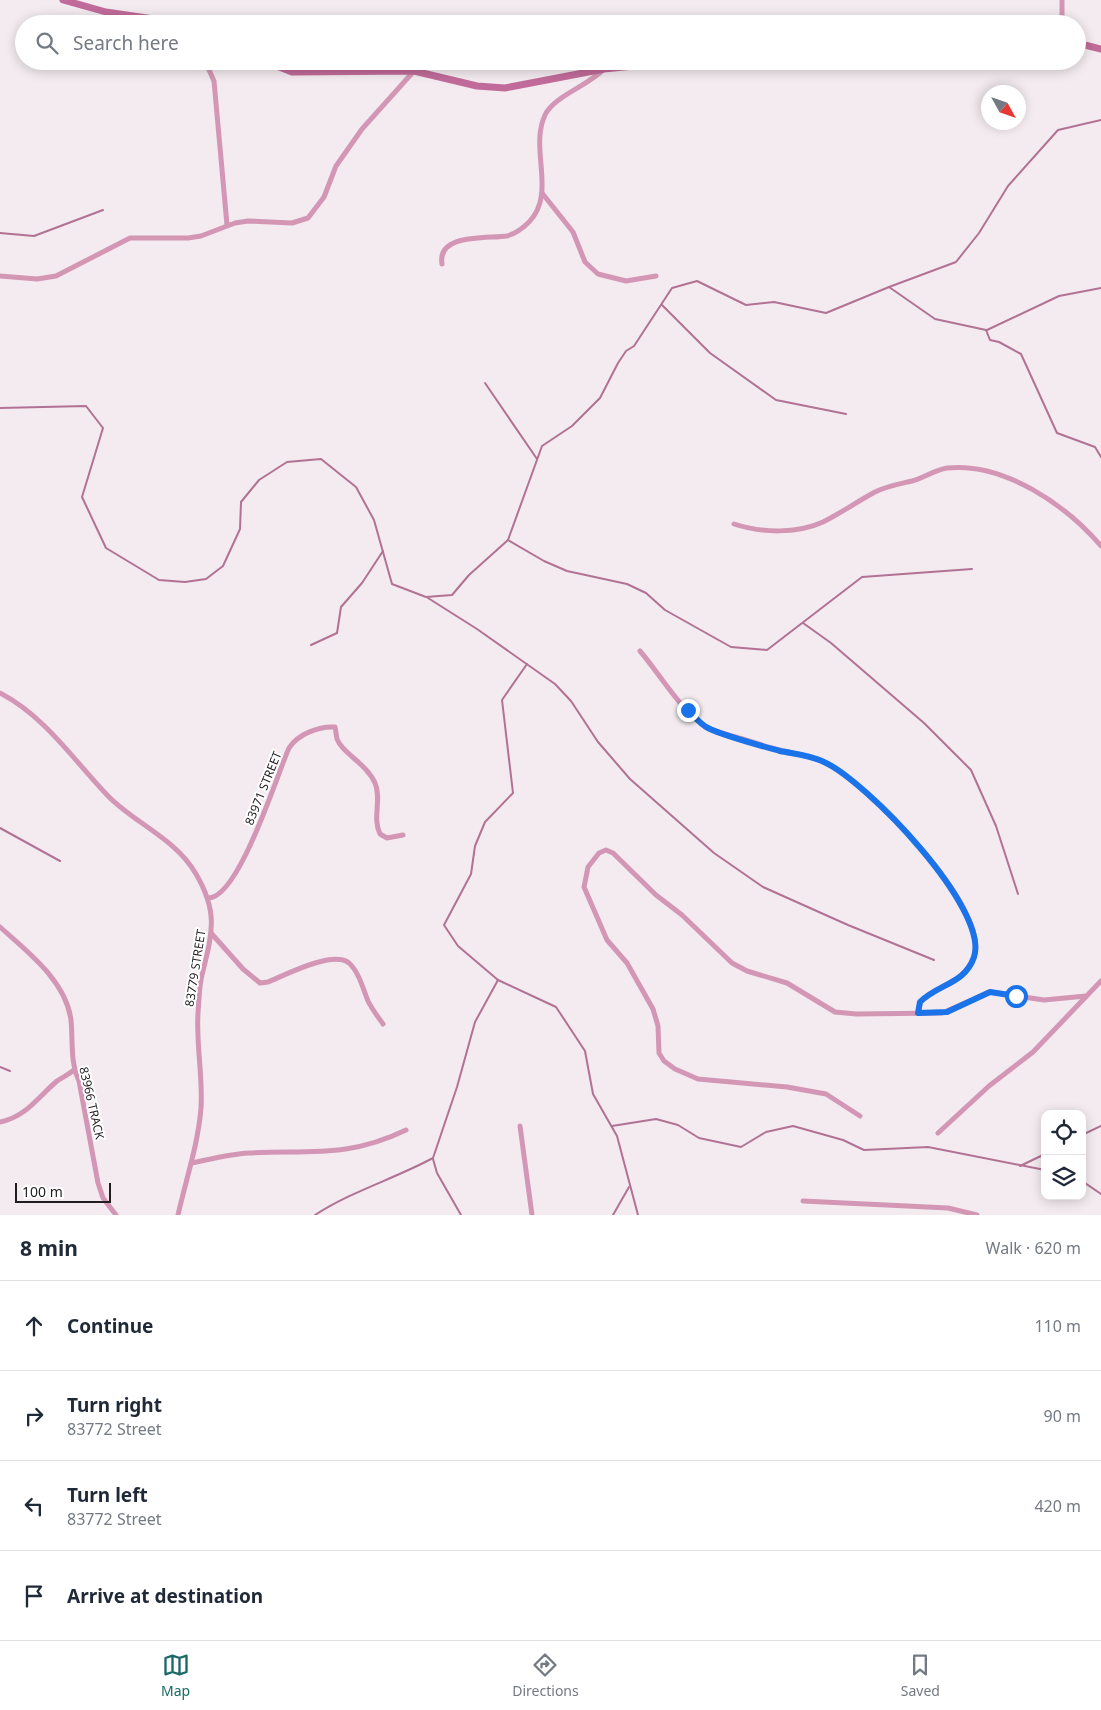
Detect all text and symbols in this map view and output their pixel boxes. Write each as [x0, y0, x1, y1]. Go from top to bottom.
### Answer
search box [15, 15, 1086, 70]
icon: search [33, 29, 61, 57]
text: Search here [73, 30, 179, 56]
north arrow [981, 85, 1026, 130]
route end [677, 699, 700, 722]
street label: 83971 STREET [240, 748, 286, 827]
street label: 83779 STREET [180, 928, 210, 1008]
route start [1005, 985, 1028, 1008]
street label: 83966 TRACK [75, 1065, 109, 1142]
map controls [1041, 1110, 1086, 1200]
button: locate [1041, 1110, 1086, 1155]
button: layers [1041, 1155, 1086, 1200]
scale bar [15, 1180, 111, 1203]
text: 100 m [22, 1182, 63, 1201]
text: 8 min [20, 1234, 78, 1262]
text: Walk · 620 m [986, 1237, 1081, 1259]
icon: ahead [20, 1312, 48, 1340]
text: Continue [67, 1313, 153, 1339]
text: 110 m [1034, 1315, 1081, 1337]
text: Turn right [67, 1392, 162, 1418]
icon: right [20, 1402, 48, 1430]
text: 90 m [1044, 1405, 1081, 1427]
text: 83772 Street [67, 1418, 162, 1440]
text: Turn left [67, 1482, 148, 1508]
icon: left [20, 1492, 48, 1520]
text: 420 m [1034, 1495, 1081, 1517]
text: 83772 Street [67, 1508, 162, 1530]
icon: arrive [20, 1582, 48, 1610]
text: Arrive at destination [67, 1583, 263, 1609]
tab: Map [161, 1651, 190, 1700]
tab: Directions [512, 1651, 579, 1700]
tab: Saved [901, 1651, 940, 1700]

